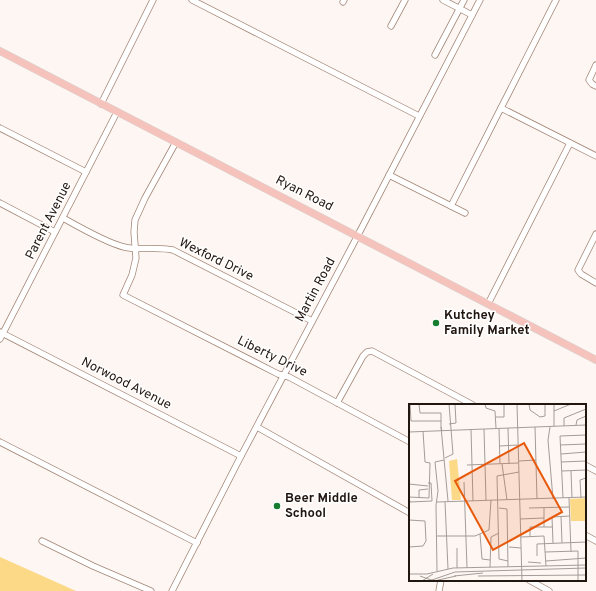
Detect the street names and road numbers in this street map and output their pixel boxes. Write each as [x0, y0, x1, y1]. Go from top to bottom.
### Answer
street label: Ryan Road [273, 173, 335, 215]
street label: Parent Avenue [23, 180, 75, 262]
street label: Wexford Drive [176, 235, 256, 285]
street label: Martin Road [292, 255, 340, 325]
street label: Liberty Drive [234, 333, 310, 381]
street label: Norwood Avenue [78, 354, 174, 414]

